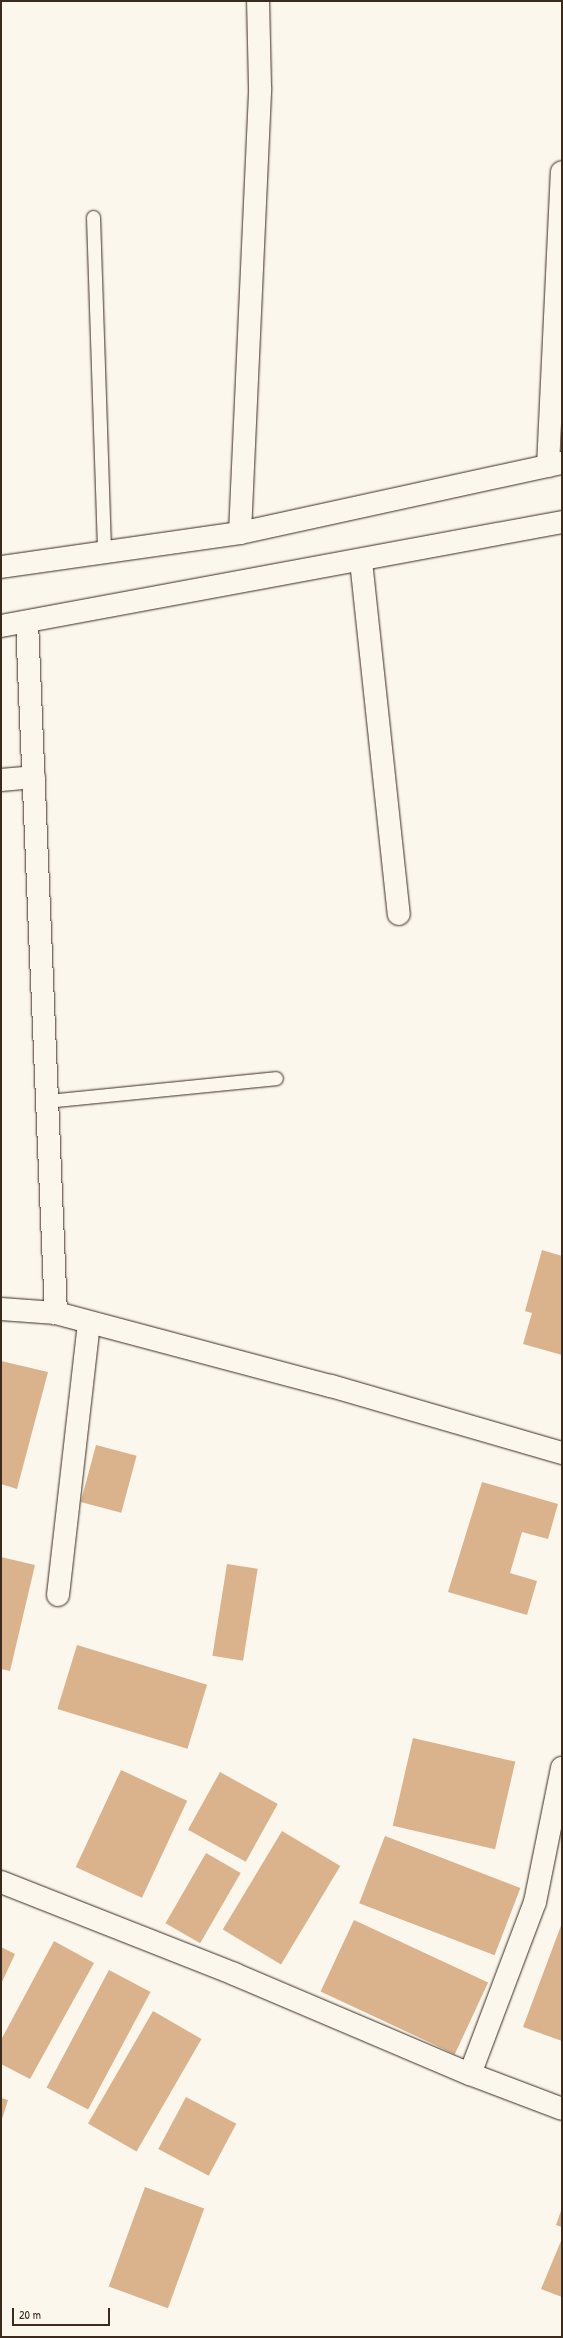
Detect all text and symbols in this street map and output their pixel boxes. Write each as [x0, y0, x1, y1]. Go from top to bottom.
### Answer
scale bar [14, 2300, 112, 2326]
text: 20 m [19, 2306, 41, 2323]

